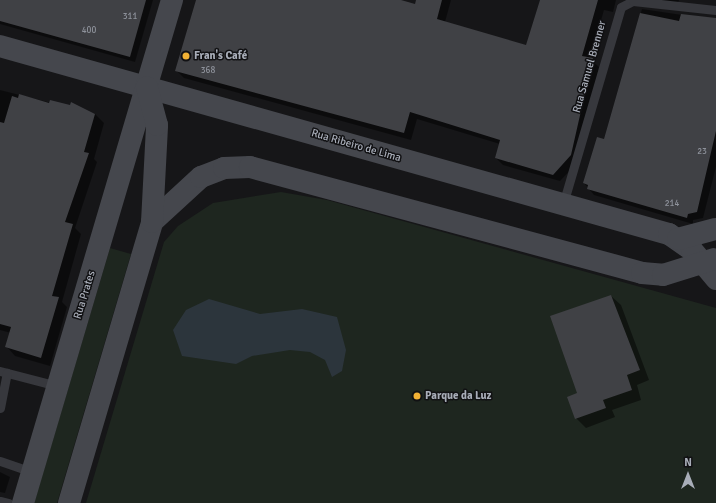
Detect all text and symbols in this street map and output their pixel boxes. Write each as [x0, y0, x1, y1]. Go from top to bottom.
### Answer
house number: 311 [123, 12, 137, 22]
street label: Rua Samuel Brenner [571, 19, 609, 115]
house number: 400 [82, 26, 96, 36]
place label: Fran's Café [194, 49, 247, 63]
marker: Fran's Café [181, 51, 191, 61]
house number: 368 [201, 66, 215, 76]
street label: Rua Ribeiro de Lima [310, 127, 402, 165]
house number: 23 [697, 147, 707, 157]
house number: 214 [665, 199, 679, 209]
street label: Rua Prates [71, 269, 99, 321]
place label: Parque da Luz [425, 389, 492, 403]
marker: Parque da Luz [412, 391, 422, 401]
north arrow [668, 455, 708, 495]
text: N [684, 456, 692, 469]

